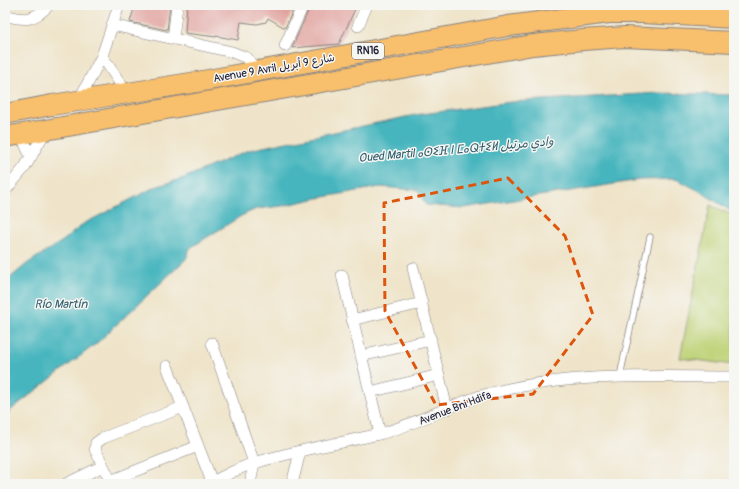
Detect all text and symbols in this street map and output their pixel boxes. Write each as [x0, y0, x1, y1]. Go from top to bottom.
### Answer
road number: RN16 [352, 43, 384, 59]
street label: Avenue 9 Avril شارع 9 أبريل [212, 51, 336, 87]
water label: Oued Martil ⴰⵙⵉⴼ ⵏ ⵎⴰⵕⵜⵉⵍ وادي مرتيل [358, 134, 555, 167]
water label: Río Martín [35, 297, 89, 312]
street label: Avenue Bni Hdifa [417, 388, 493, 428]

